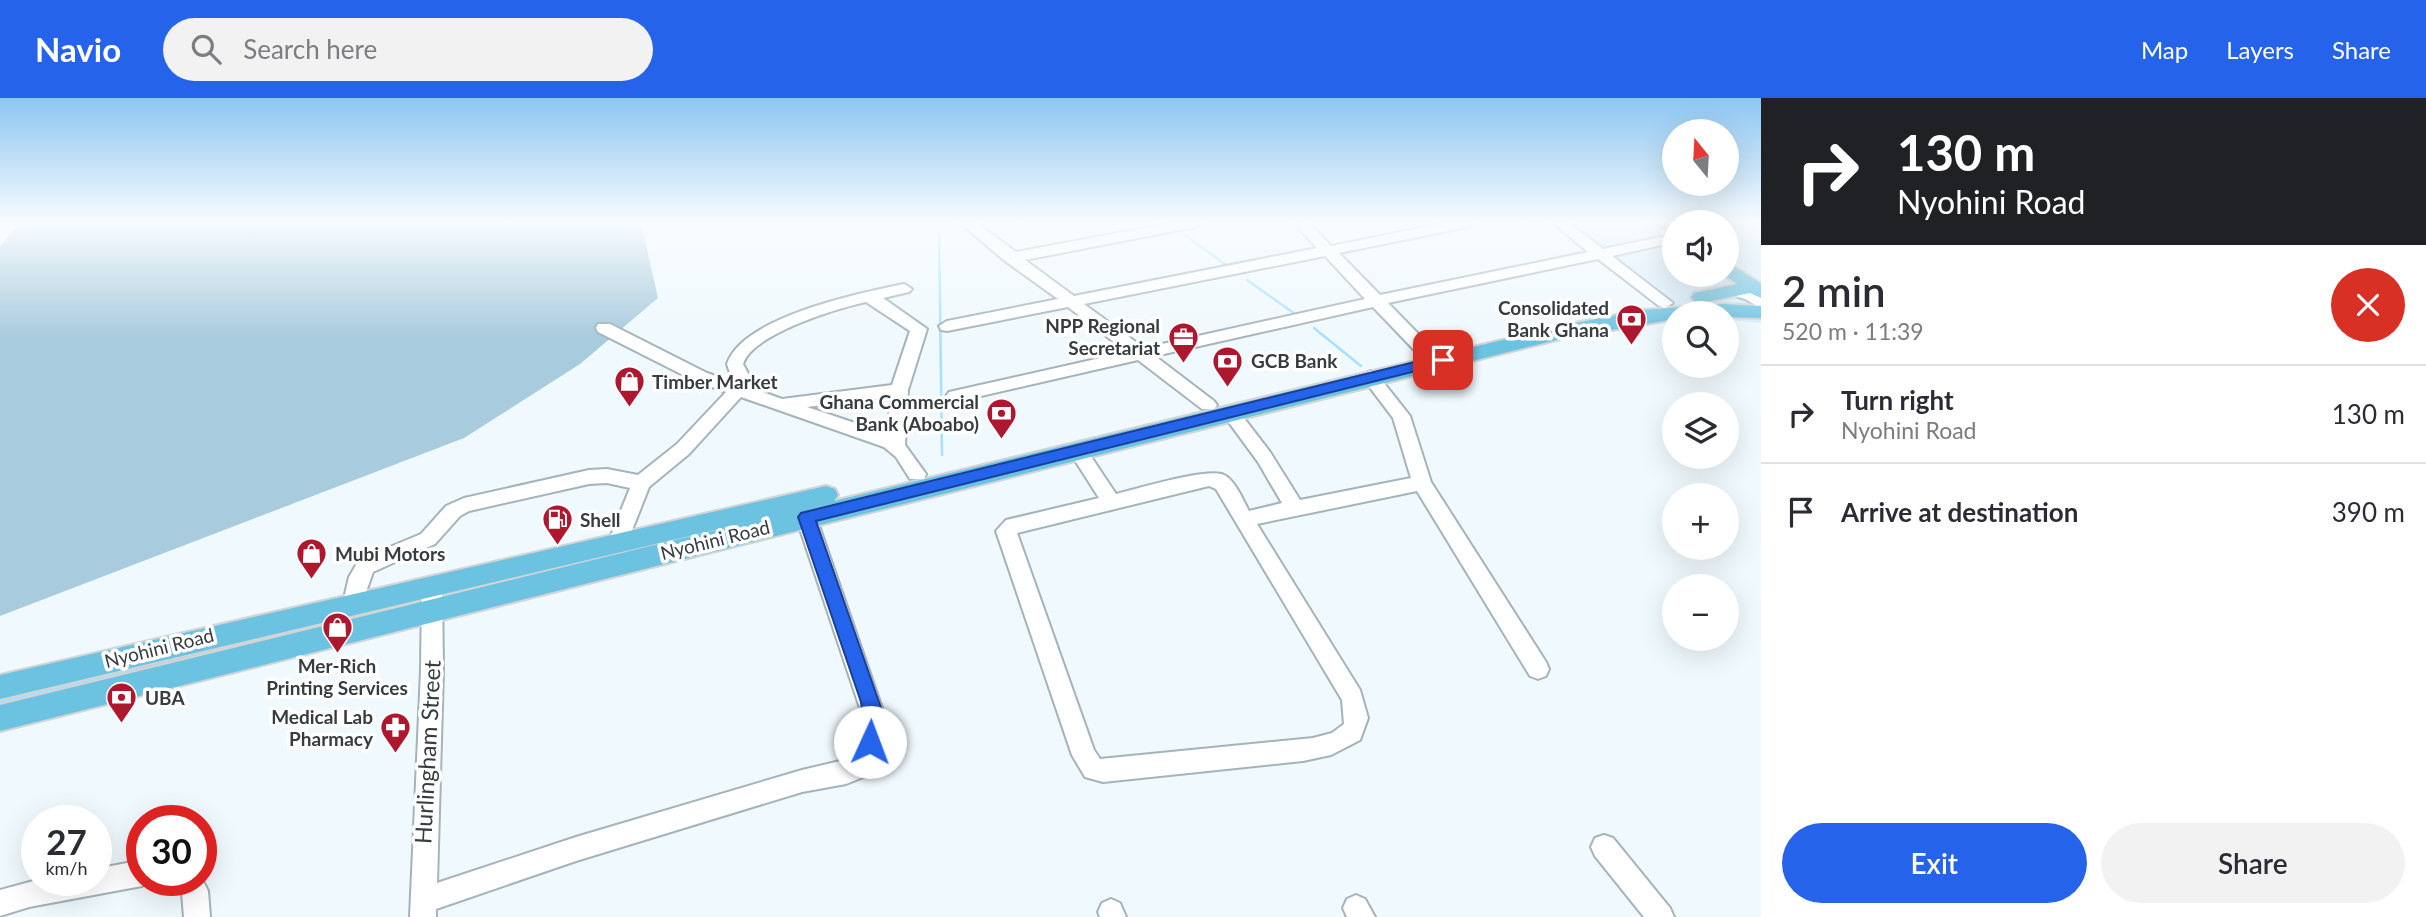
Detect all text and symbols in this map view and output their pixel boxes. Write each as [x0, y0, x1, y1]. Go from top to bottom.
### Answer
search box [163, 18, 653, 81]
text: Navio [35, 29, 121, 69]
icon: search [187, 30, 225, 68]
text: Search here [243, 33, 377, 65]
text: Map [2141, 35, 2188, 64]
text: Layers [2226, 35, 2294, 64]
text: Share [2332, 35, 2391, 64]
north arrow [1662, 119, 1740, 196]
map controls [1662, 119, 1739, 651]
text: 130 m [1897, 123, 2035, 181]
icon: right [1782, 126, 1873, 217]
text: Nyohini Road [1897, 182, 2086, 221]
button: sound [1662, 210, 1739, 287]
text: 2 min [1782, 266, 1886, 316]
button: close [2331, 268, 2405, 342]
place label: Consolidated Bank Ghana [1498, 296, 1609, 341]
button: search [1662, 301, 1739, 378]
bank icon: Consolidated Bank Ghana [1615, 302, 1649, 346]
place label: NPP Regional Secretariat [1045, 314, 1160, 359]
text: 520 m · 11:39 [1782, 317, 1924, 345]
office icon: NPP Regional Secretariat [1166, 320, 1200, 364]
pin [1413, 330, 1473, 390]
icon: arrive [1424, 341, 1462, 379]
bank icon: GCB Bank [1211, 344, 1245, 388]
place label: GCB Bank [1251, 349, 1338, 372]
shop icon: Timber Market [612, 365, 646, 409]
place label: Timber Market [652, 370, 778, 393]
text: Turn right [1841, 384, 1954, 416]
place label: Ghana Commercial Bank (Aboabo) [819, 390, 979, 435]
button: layers [1662, 392, 1739, 469]
icon: right [1782, 395, 1820, 433]
bank icon: Ghana Commercial Bank (Aboabo) [985, 396, 1019, 440]
text: 130 m [2332, 398, 2405, 430]
text: Nyohini Road [1841, 416, 1976, 444]
button: + [1662, 483, 1739, 560]
icon: arrive [1782, 493, 1820, 531]
text: Arrive at destination [1841, 496, 2078, 528]
text: 390 m [2332, 496, 2405, 528]
fuel station icon: Shell [540, 503, 574, 547]
place label: Shell [580, 508, 621, 531]
street label: Nyohini Road [658, 515, 772, 564]
shop icon: Mubi Motors [295, 537, 329, 581]
place label: Mubi Motors [335, 542, 445, 565]
button: − [1662, 574, 1739, 651]
shop icon: Mer-Rich Printing Services [320, 610, 354, 654]
street label: Nyohini Road [102, 623, 216, 672]
place label: Mer-Rich Printing Services [266, 654, 408, 699]
street label: Hurlingham Street [408, 659, 446, 845]
bank icon: UBA [105, 681, 139, 725]
place label: UBA [145, 686, 185, 709]
place label: Medical Lab Pharmacy [271, 705, 374, 750]
position arrow [833, 705, 907, 779]
pharmacy icon: Medical Lab Pharmacy [379, 711, 413, 755]
speed limit sign: 30 [126, 805, 217, 896]
text: 27 [46, 820, 87, 862]
button: Exit [1782, 823, 2087, 903]
button: Share [2101, 823, 2405, 903]
text: km/h [45, 857, 88, 879]

